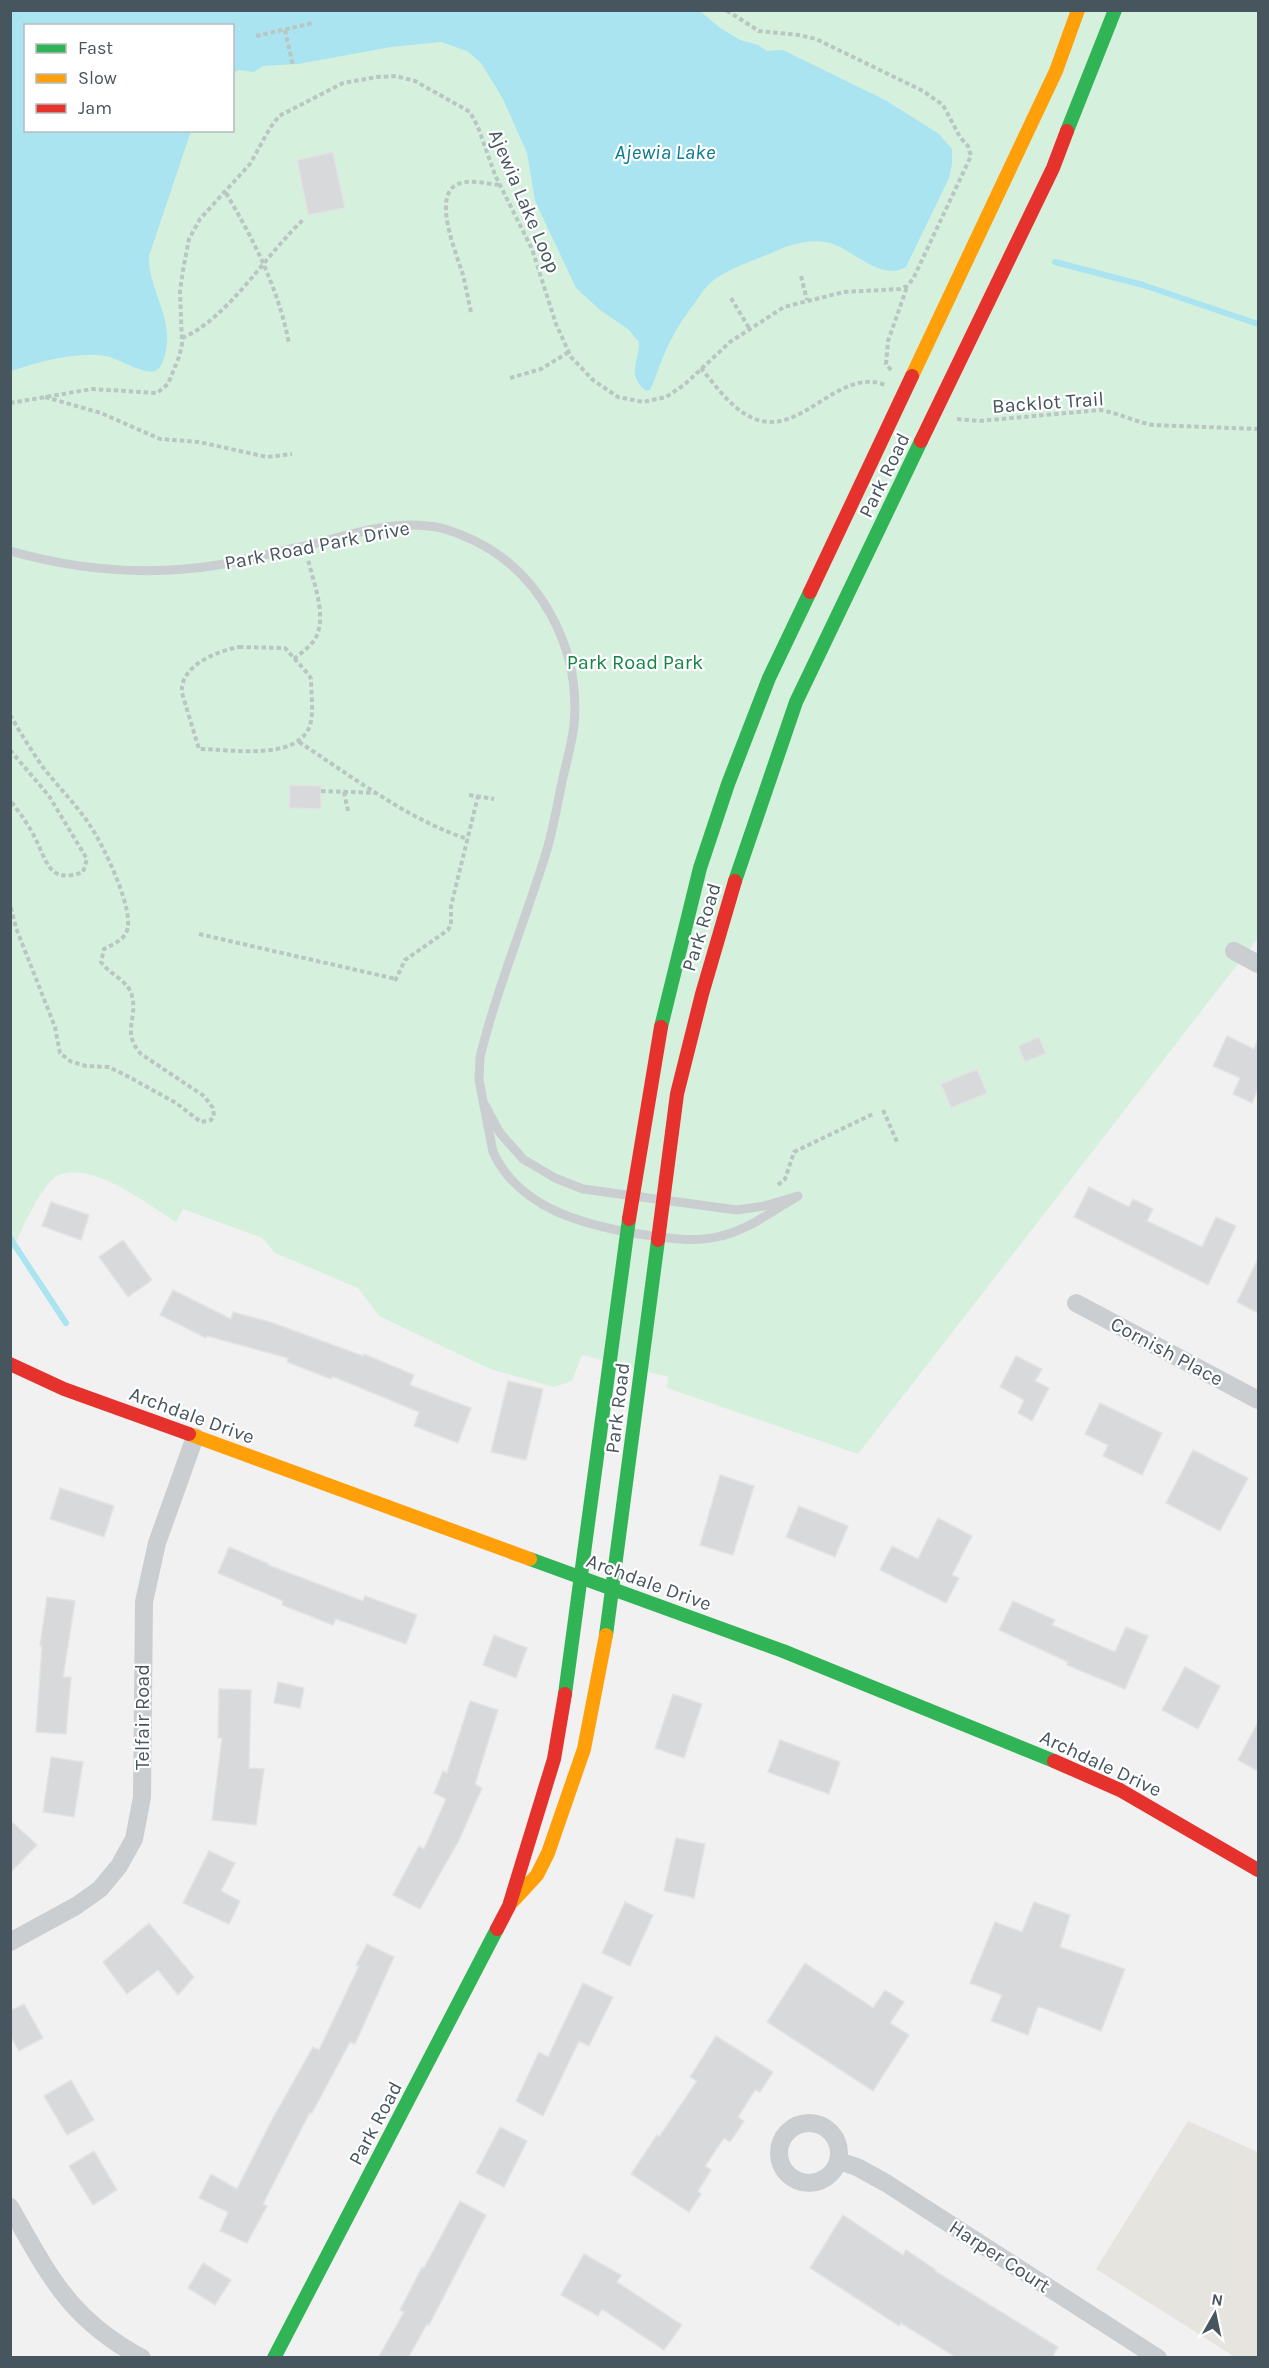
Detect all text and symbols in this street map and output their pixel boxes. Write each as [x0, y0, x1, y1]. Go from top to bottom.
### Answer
legend [24, 24, 234, 132]
text: Fast [78, 37, 113, 59]
text: Slow [78, 67, 117, 89]
text: Jam [78, 97, 112, 119]
street label: Ajewia Lake Loop [484, 126, 565, 276]
water label: Ajewia Lake [615, 140, 716, 164]
street label: Backlot Trail [991, 387, 1105, 418]
street label: Park Road [854, 429, 915, 521]
street label: Park Road Park Drive [223, 516, 412, 575]
park label: Park Road Park [567, 651, 703, 674]
street label: Park Road [677, 880, 726, 974]
street label: Cornish Place [1107, 1312, 1227, 1391]
street label: Park Road [601, 1361, 634, 1455]
street label: Archdale Drive [126, 1382, 257, 1449]
street label: Archdale Drive [583, 1549, 714, 1616]
street label: Telfair Road [131, 1664, 154, 1770]
street label: Archdale Drive [1036, 1725, 1165, 1802]
street label: Park Road [344, 2077, 407, 2169]
street label: Harper Court [945, 2215, 1055, 2298]
north arrow [1185, 2284, 1245, 2344]
text: N [1210, 2289, 1224, 2310]

